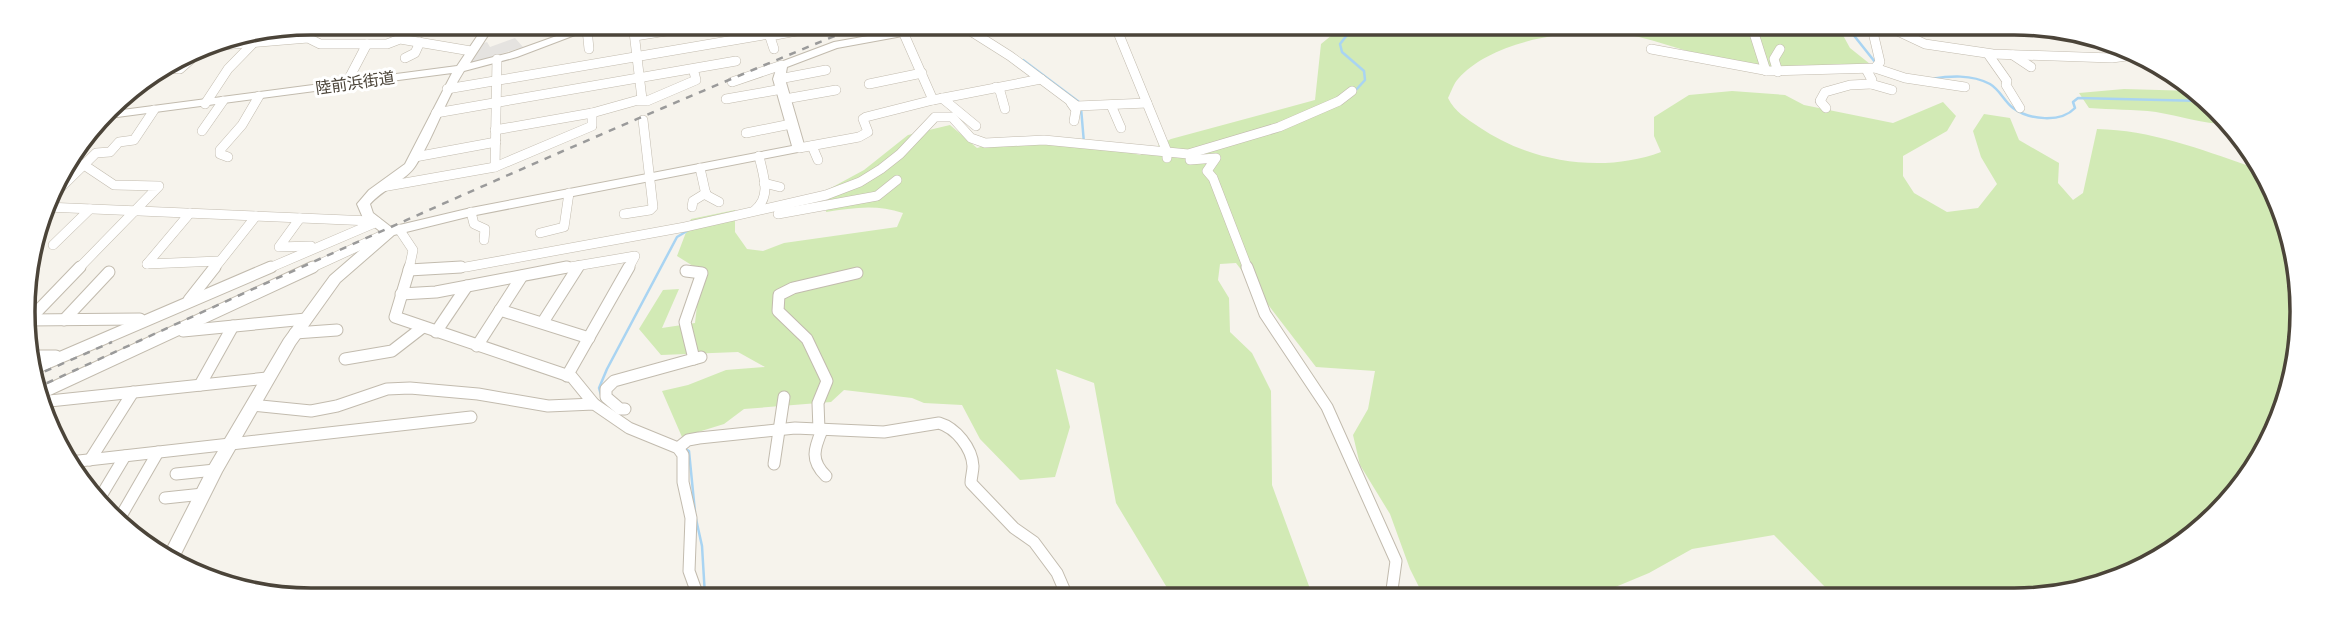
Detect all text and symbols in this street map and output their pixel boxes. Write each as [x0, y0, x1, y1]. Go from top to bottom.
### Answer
street label: 陸前浜街道 [314, 68, 396, 98]

